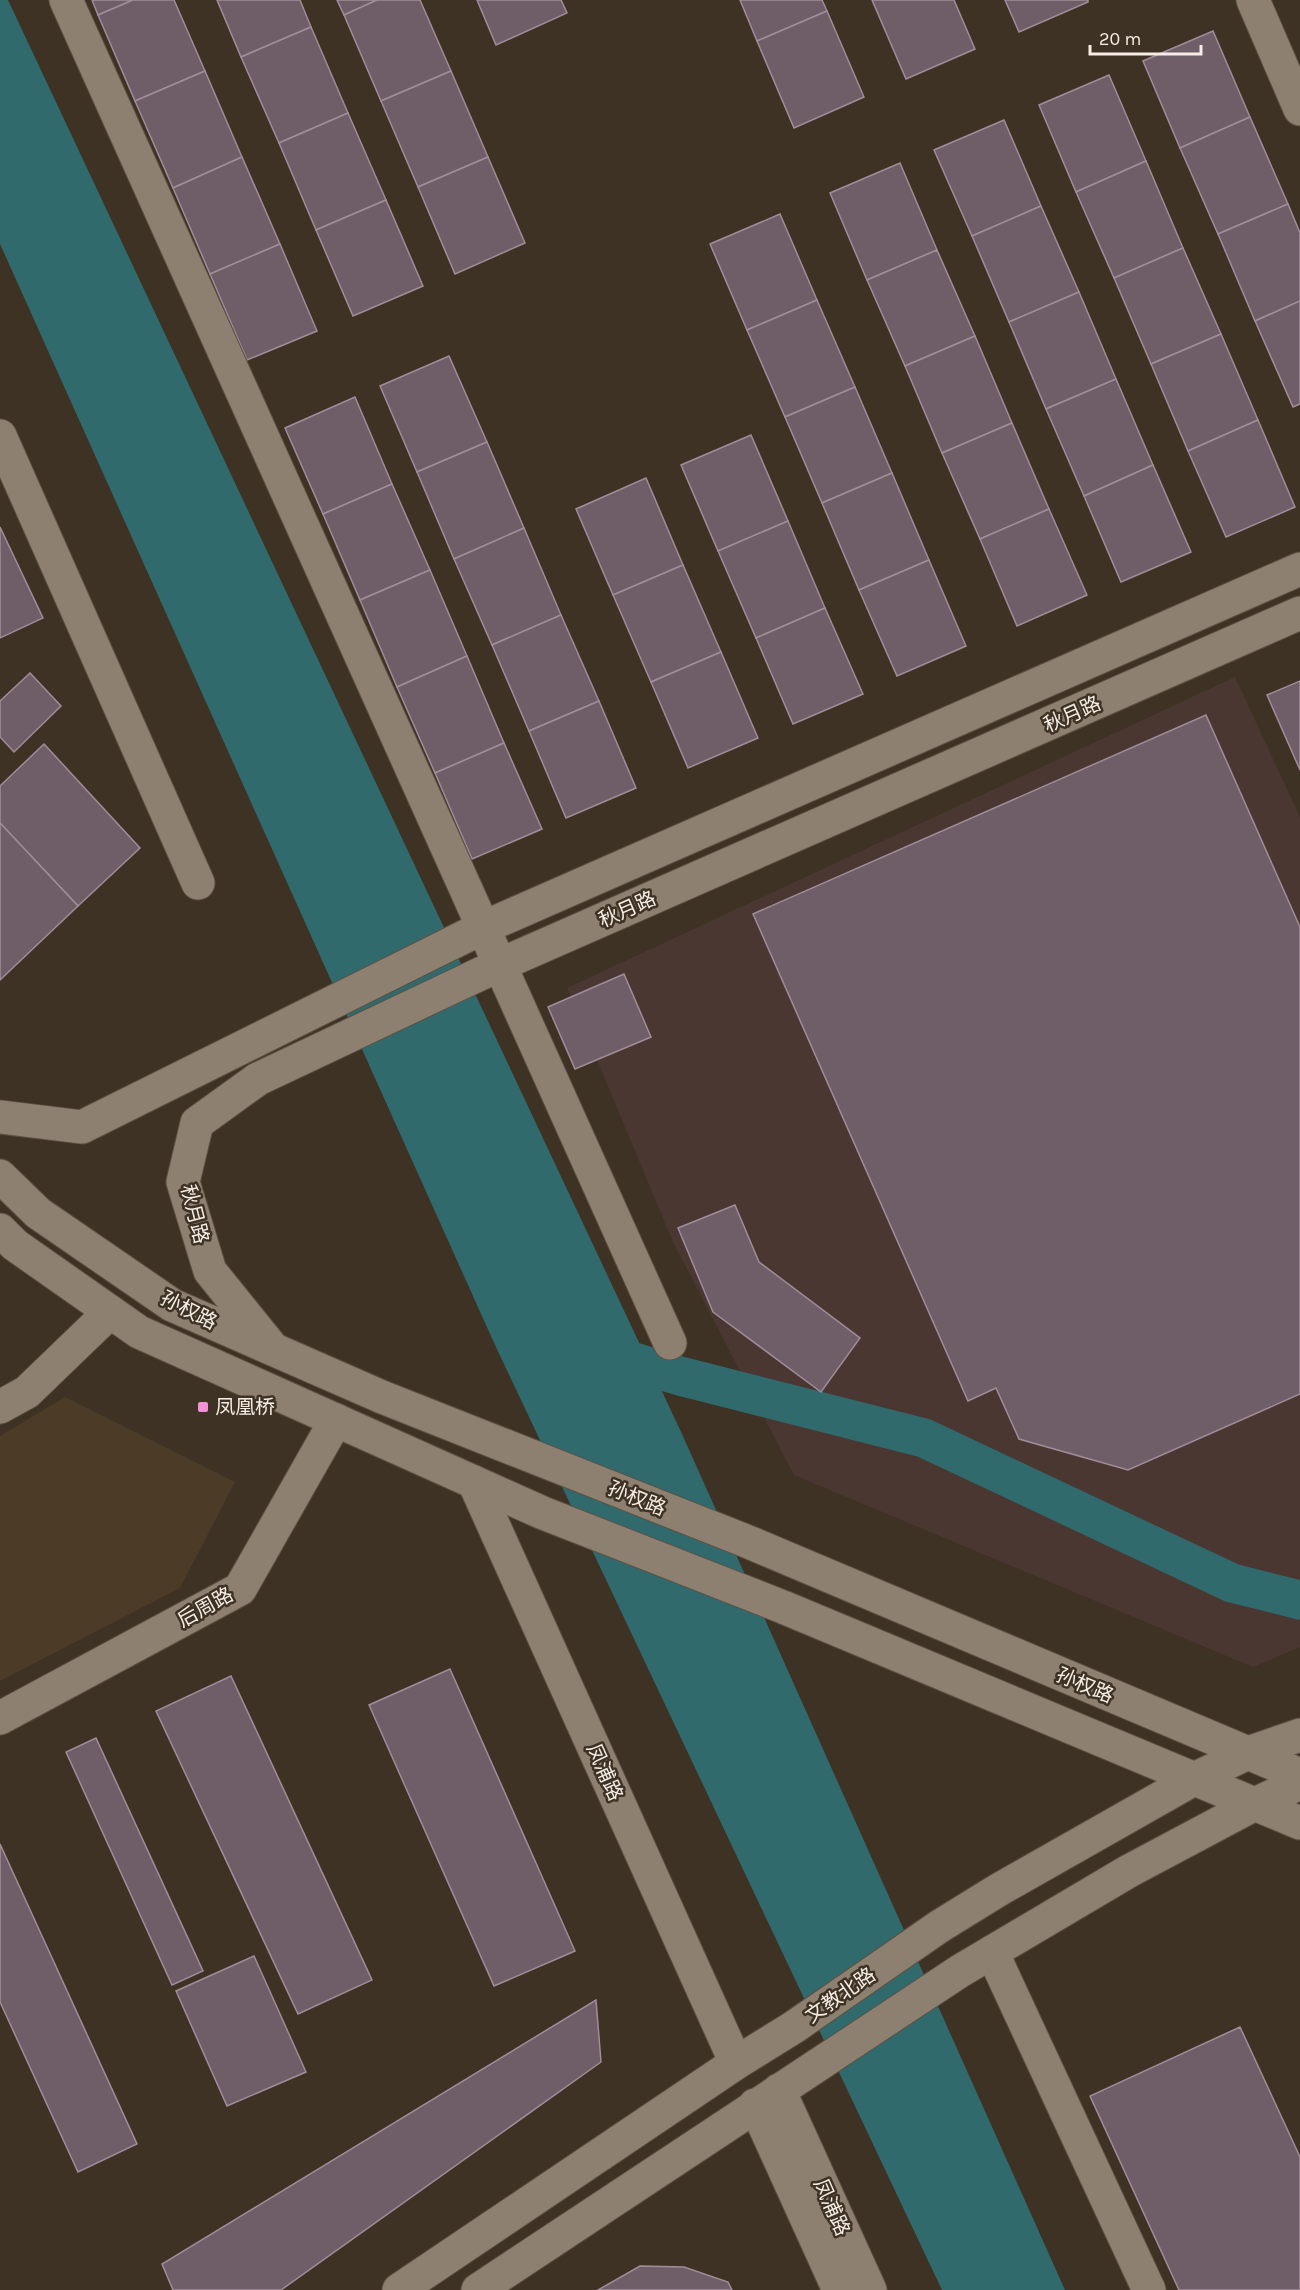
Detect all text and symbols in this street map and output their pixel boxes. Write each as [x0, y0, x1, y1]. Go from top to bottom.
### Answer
scale bar [1090, 18, 1201, 56]
text: 20 m [1099, 28, 1141, 50]
street label: 秋月路 [1040, 692, 1104, 737]
street label: 秋月路 [595, 887, 659, 932]
street label: 秋月路 [176, 1182, 213, 1246]
street label: 孙权路 [157, 1287, 221, 1334]
place label: 凤凰桥 [215, 1396, 275, 1419]
marker: 凤凰桥 [196, 1400, 210, 1414]
street label: 孙权路 [605, 1477, 669, 1520]
street label: 后周路 [173, 1583, 237, 1632]
street label: 孙权路 [1053, 1663, 1117, 1708]
street label: 凤浦路 [582, 1740, 627, 1804]
street label: 文教北路 [801, 1963, 880, 2028]
street label: 凤浦路 [809, 2175, 854, 2239]

